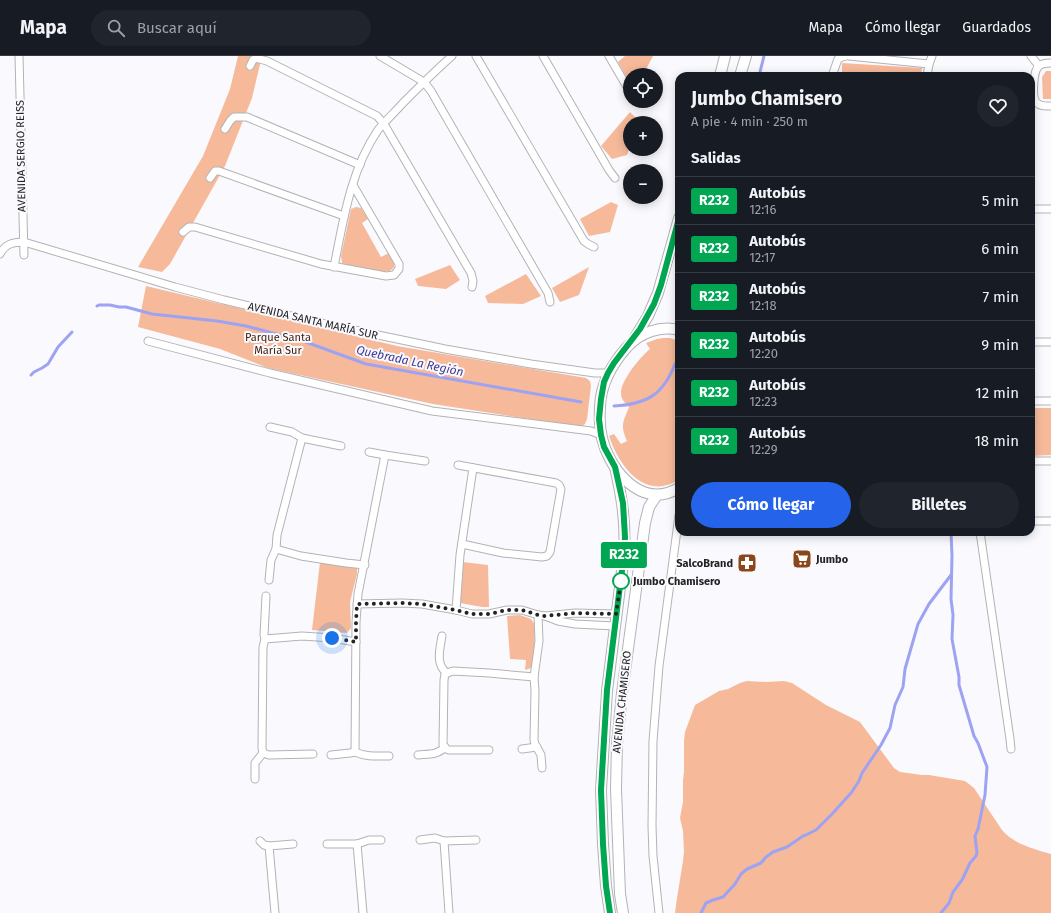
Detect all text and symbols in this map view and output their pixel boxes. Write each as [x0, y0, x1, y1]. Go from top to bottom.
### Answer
search box [91, 10, 371, 46]
text: Mapa [20, 16, 67, 39]
icon: search [105, 17, 127, 39]
text: Buscar aquí [137, 19, 217, 37]
text: Mapa [809, 19, 843, 36]
text: Cómo llegar [865, 19, 940, 36]
text: Guardados [962, 19, 1031, 36]
map controls [623, 68, 663, 204]
button: locate [623, 68, 663, 108]
button: heart [977, 85, 1019, 127]
text: Jumbo Chamisero [691, 87, 842, 110]
street label: AVENIDA SERGIO REISS [14, 100, 28, 212]
text: A pie · 4 min · 250 m [691, 114, 808, 129]
button: + [623, 116, 663, 156]
text: Salidas [691, 149, 741, 167]
button: − [623, 164, 663, 204]
text: Autobús [749, 184, 806, 202]
text: R232 [699, 192, 729, 209]
text: 5 min [982, 192, 1019, 210]
text: 12:16 [749, 202, 776, 217]
text: Autobús [749, 232, 806, 250]
text: R232 [699, 240, 729, 257]
text: 6 min [981, 240, 1019, 258]
text: 12:17 [749, 250, 775, 265]
text: Autobús [749, 280, 806, 298]
text: R232 [699, 288, 729, 305]
text: 7 min [982, 288, 1019, 306]
text: 12:18 [749, 298, 777, 313]
street label: AVENIDA SANTA MARÍA SUR [247, 299, 380, 342]
text: Autobús [749, 328, 806, 346]
park label: Parque Santa María Sur [245, 331, 311, 357]
text: R232 [699, 336, 729, 353]
text: 9 min [981, 336, 1019, 354]
water label: Quebrada La Región [355, 343, 465, 379]
text: 12:20 [749, 346, 778, 361]
text: Autobús [749, 376, 806, 394]
text: R232 [699, 384, 729, 401]
text: 12 min [975, 384, 1019, 402]
text: 12:23 [749, 394, 777, 409]
text: Autobús [749, 424, 806, 442]
text: R232 [699, 432, 729, 449]
text: 18 min [974, 432, 1019, 450]
text: 12:29 [749, 442, 778, 457]
button: Cómo llegar [691, 482, 851, 528]
button: Billetes [859, 482, 1019, 528]
line badge: R232 [596, 542, 652, 568]
text: R232 [609, 546, 639, 563]
supermarket icon: Jumbo [791, 548, 813, 570]
pharmacy icon: SalcoBrand [736, 552, 758, 574]
place label: Jumbo [815, 553, 849, 566]
place label: SalcoBrand [676, 557, 733, 570]
marker: Jumbo Chamisero [612, 572, 630, 590]
place label: Jumbo Chamisero [632, 575, 721, 588]
your location [322, 628, 342, 648]
street label: AVENIDA CHAMISERO [610, 650, 634, 754]

